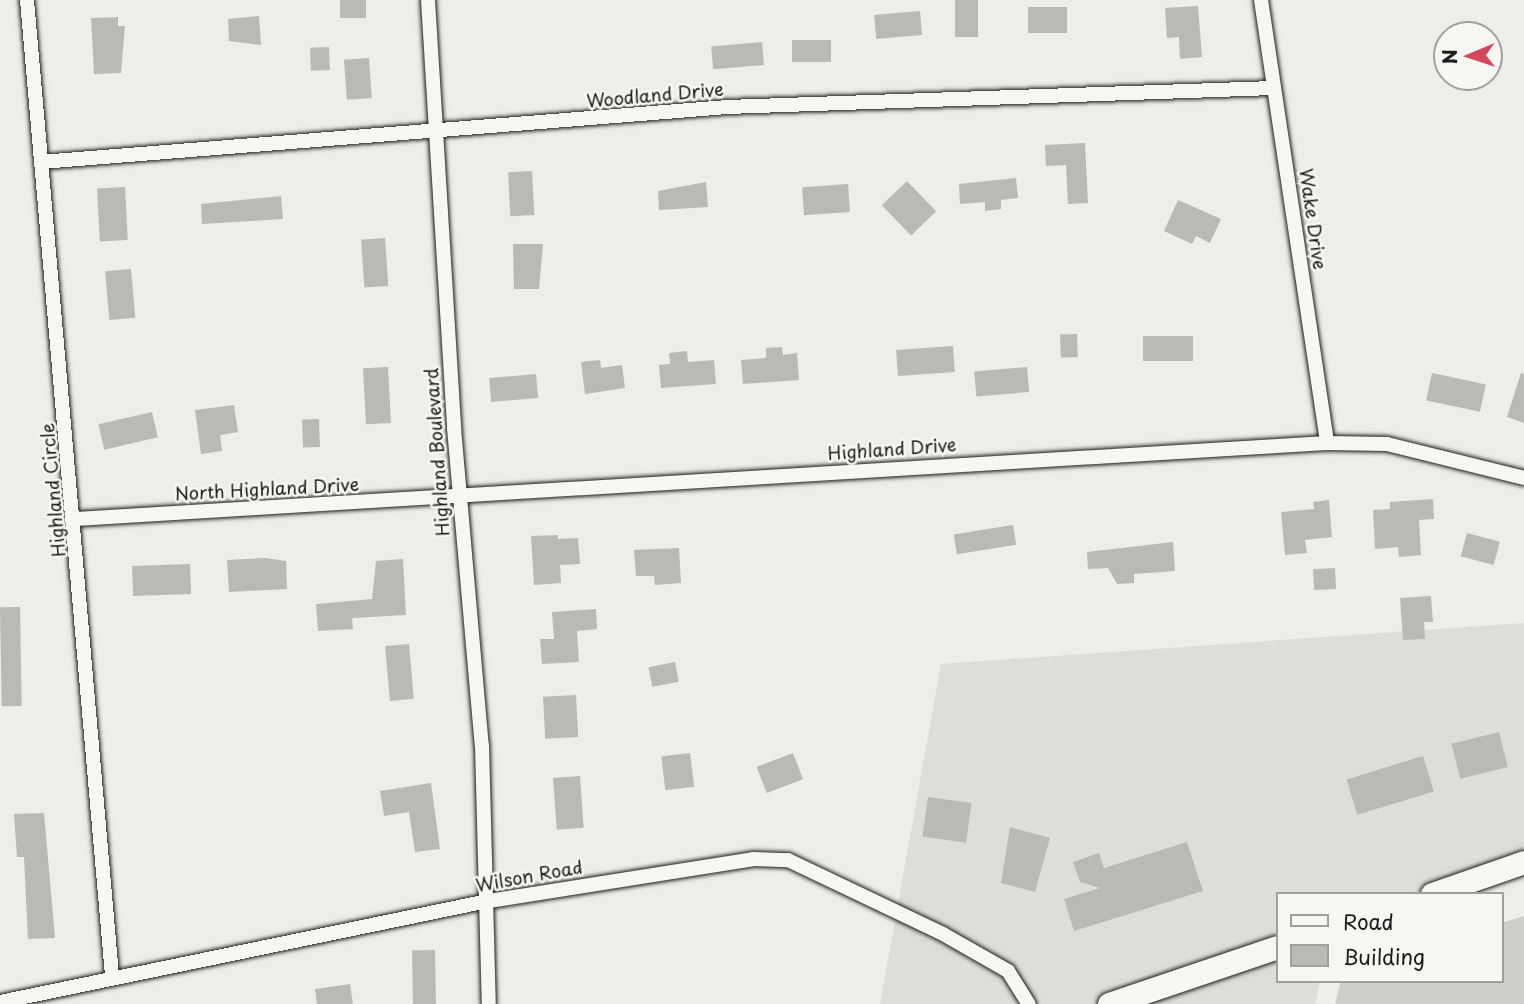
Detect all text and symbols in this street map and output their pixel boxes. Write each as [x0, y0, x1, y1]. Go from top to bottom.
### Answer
north arrow [1433, 21, 1503, 91]
text: N [1435, 49, 1463, 65]
street label: Woodland Drive [586, 78, 724, 112]
street label: Wake Drive [1295, 167, 1331, 271]
street label: Highland Boulevard [420, 367, 454, 537]
street label: Highland Circle [36, 422, 70, 558]
street label: Highland Drive [827, 434, 957, 464]
street label: North Highland Drive [174, 473, 360, 505]
street label: Wilson Road [475, 856, 583, 896]
legend [1276, 892, 1503, 983]
text: Road [1343, 905, 1394, 937]
text: Building [1343, 940, 1425, 972]

